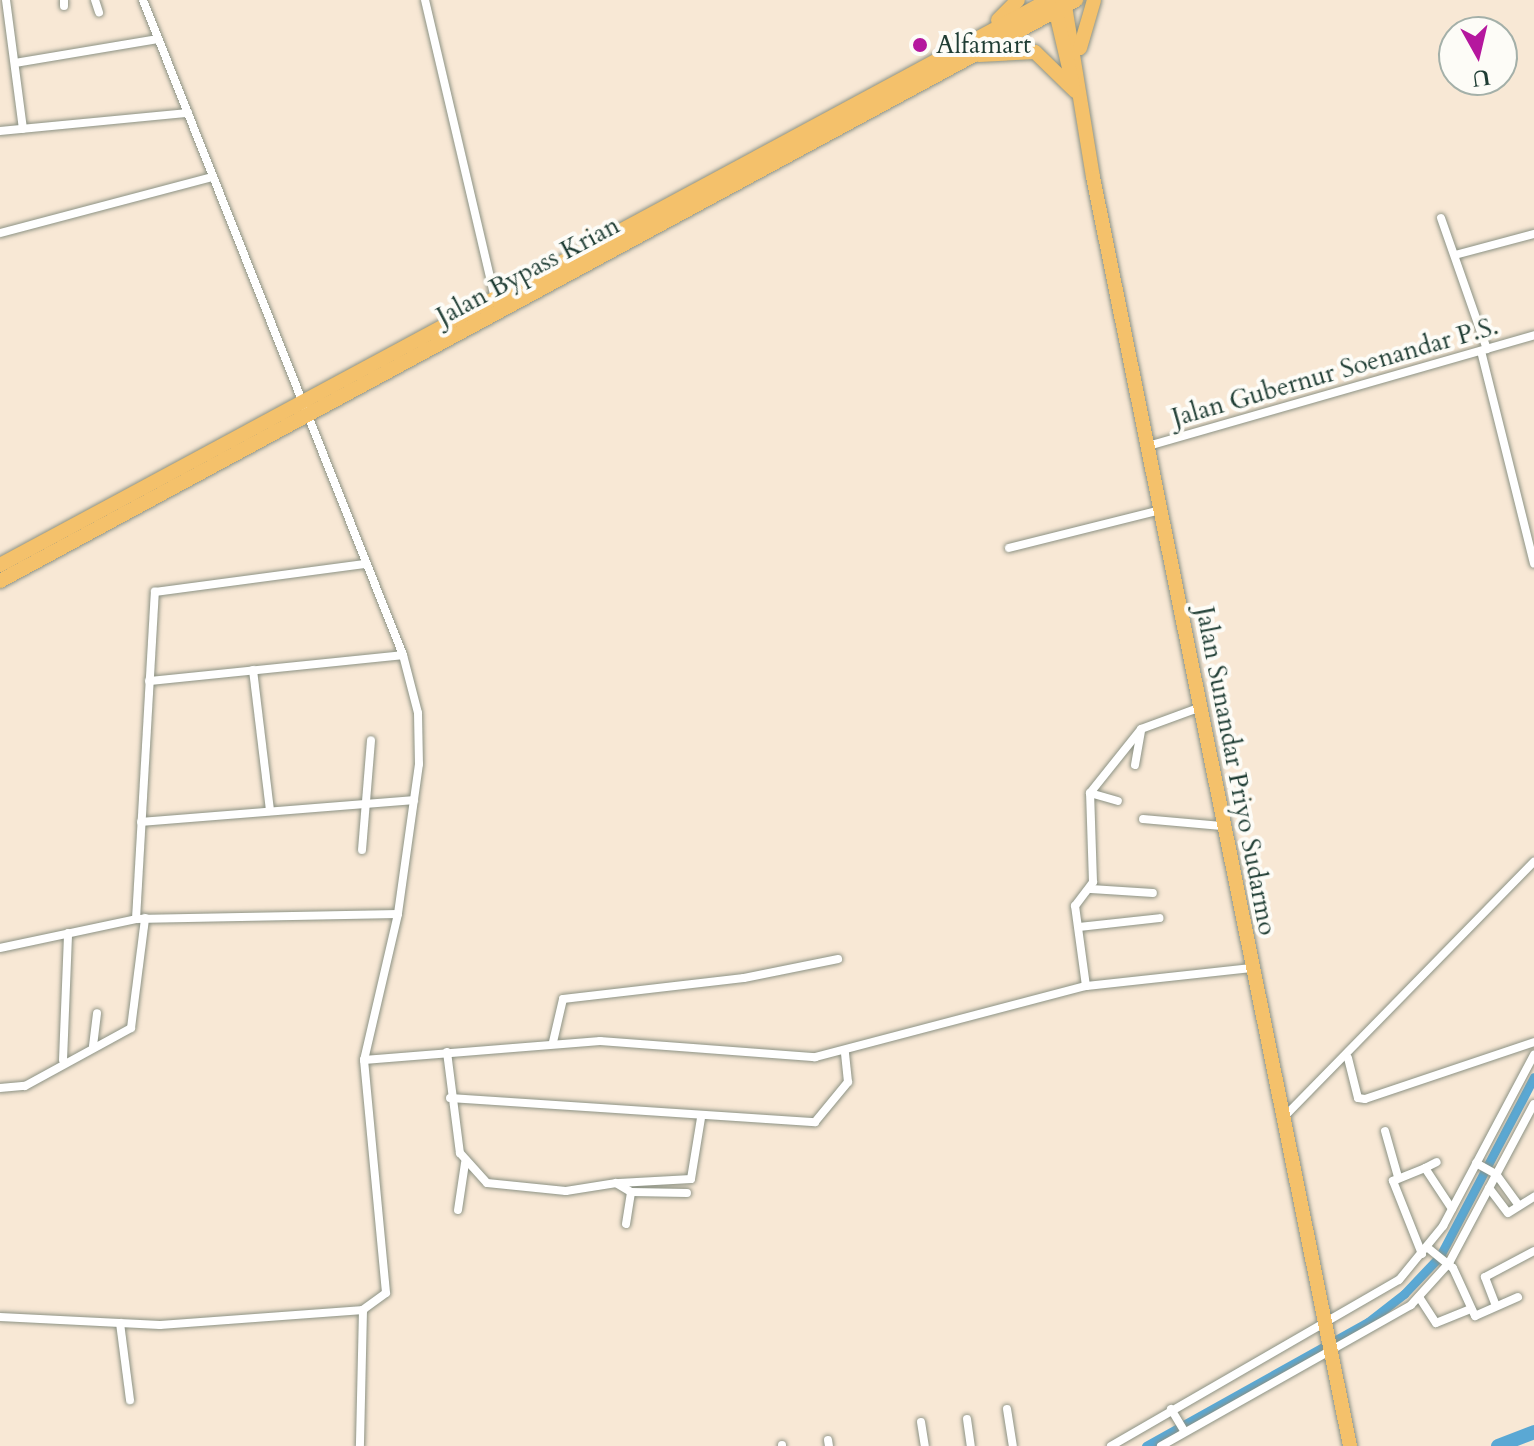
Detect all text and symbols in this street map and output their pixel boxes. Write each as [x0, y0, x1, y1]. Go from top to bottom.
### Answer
north arrow [1438, 16, 1518, 96]
place label: Alfamart [936, 29, 1031, 61]
marker: Alfamart [911, 36, 929, 54]
text: U [1470, 62, 1492, 94]
street label: Jalan Bypass Krian [431, 210, 625, 332]
street label: Jalan Gubernur Soenandar P.S. [1168, 310, 1502, 434]
street label: Jalan Sunandar Priyo Sudarmo [1189, 604, 1283, 938]

